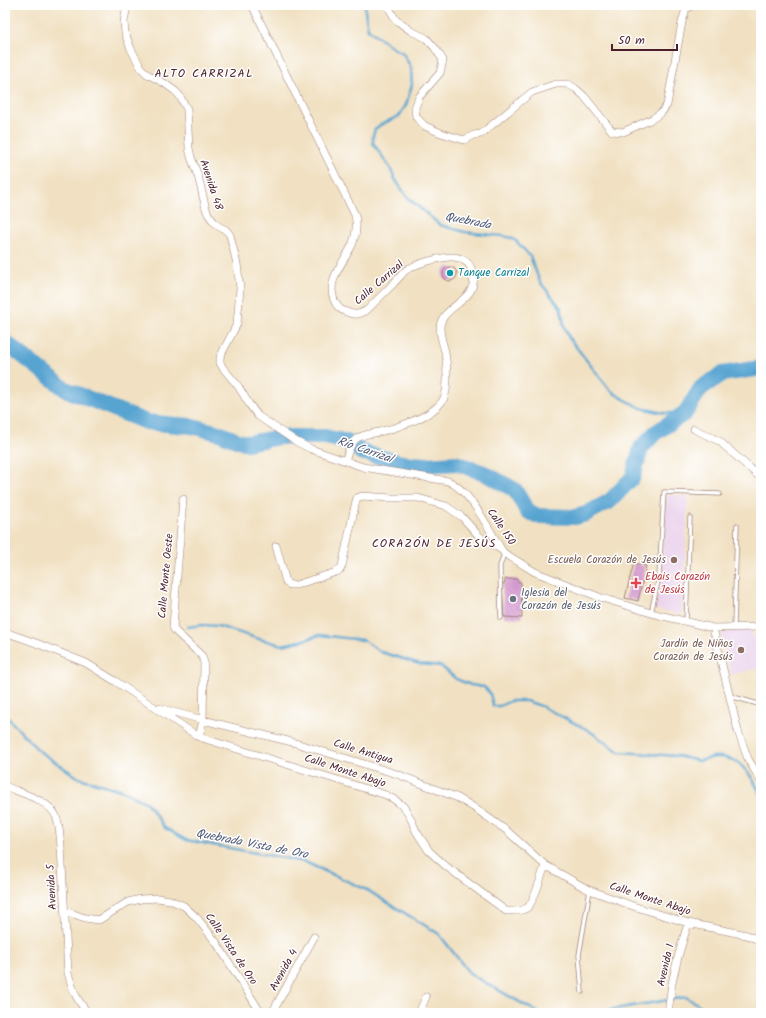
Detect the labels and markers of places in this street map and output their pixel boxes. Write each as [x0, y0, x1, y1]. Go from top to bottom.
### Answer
place label: Tanque Carrizal [458, 264, 529, 282]
marker: Tanque Carrizal [445, 268, 455, 278]
place label: Escuela Corazón de Jesús [547, 551, 666, 569]
marker: Escuela Corazón de Jesús [669, 555, 679, 565]
place label: Ebais Corazón de Jesús [645, 568, 710, 599]
marker: Ebais Corazón de Jesús [630, 577, 642, 589]
place label: Iglesia del Corazón de Jesús [521, 584, 601, 615]
marker: Iglesia del Corazón de Jesús [508, 594, 518, 604]
place label: Jardín de Niños Corazón de Jesús [653, 635, 733, 666]
marker: Jardín de Niños Corazón de Jesús [736, 645, 746, 655]

